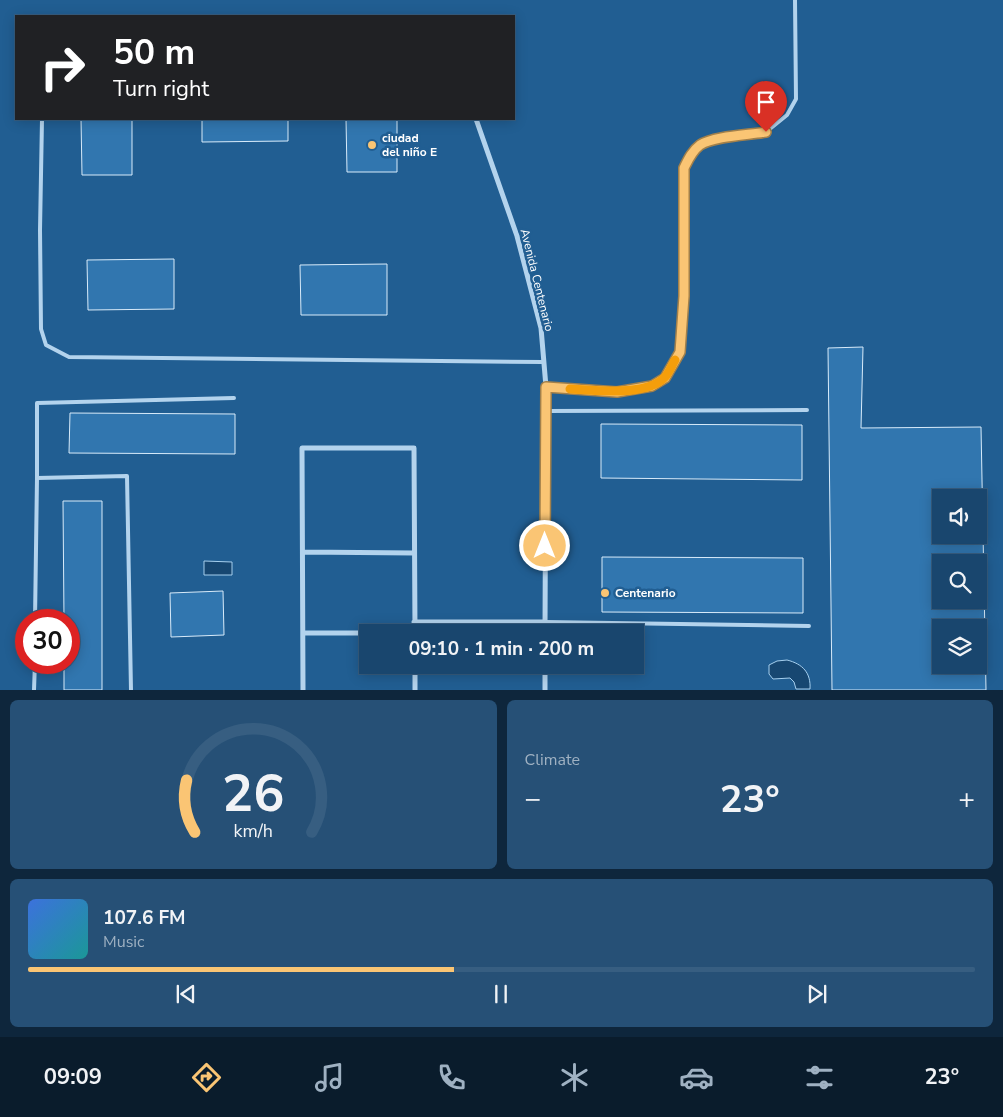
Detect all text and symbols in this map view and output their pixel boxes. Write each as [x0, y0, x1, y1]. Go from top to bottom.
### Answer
text: 50 m [113, 29, 195, 76]
icon: right [30, 35, 95, 100]
text: Turn right [113, 74, 209, 104]
pin [745, 81, 787, 132]
icon: arrive [752, 88, 780, 116]
place label: ciudad del niño E [382, 130, 437, 160]
marker: ciudad del niño E [366, 139, 378, 151]
street label: Avenida Centenario [517, 227, 558, 333]
map controls [932, 489, 987, 674]
button: sound [932, 489, 987, 544]
position arrow [518, 519, 570, 571]
button: search [932, 554, 987, 609]
place label: Centenario [615, 585, 676, 601]
marker: Centenario [599, 587, 611, 599]
speed limit sign: 30 [15, 609, 80, 674]
button: layers [932, 619, 987, 674]
text: 09:10 · 1 min · 200 m [409, 636, 594, 662]
text: Climate [525, 749, 580, 771]
text: 26 [222, 758, 284, 829]
text: 23° [720, 774, 780, 825]
text: − [525, 780, 541, 818]
text: + [958, 780, 975, 818]
text: km/h [234, 819, 273, 843]
text: 107.6 FM [103, 905, 186, 931]
text: Music [103, 931, 144, 953]
icon: previous [172, 980, 200, 1008]
icon: pause [487, 980, 515, 1008]
icon: next [803, 980, 831, 1008]
icon: directions [189, 1060, 224, 1095]
icon: music [312, 1060, 347, 1095]
icon: phone [434, 1060, 469, 1095]
icon: climate [557, 1060, 592, 1095]
icon: car [679, 1060, 714, 1095]
icon: filters [802, 1060, 837, 1095]
text: 09:09 [44, 1062, 102, 1092]
text: 23° [924, 1062, 959, 1092]

